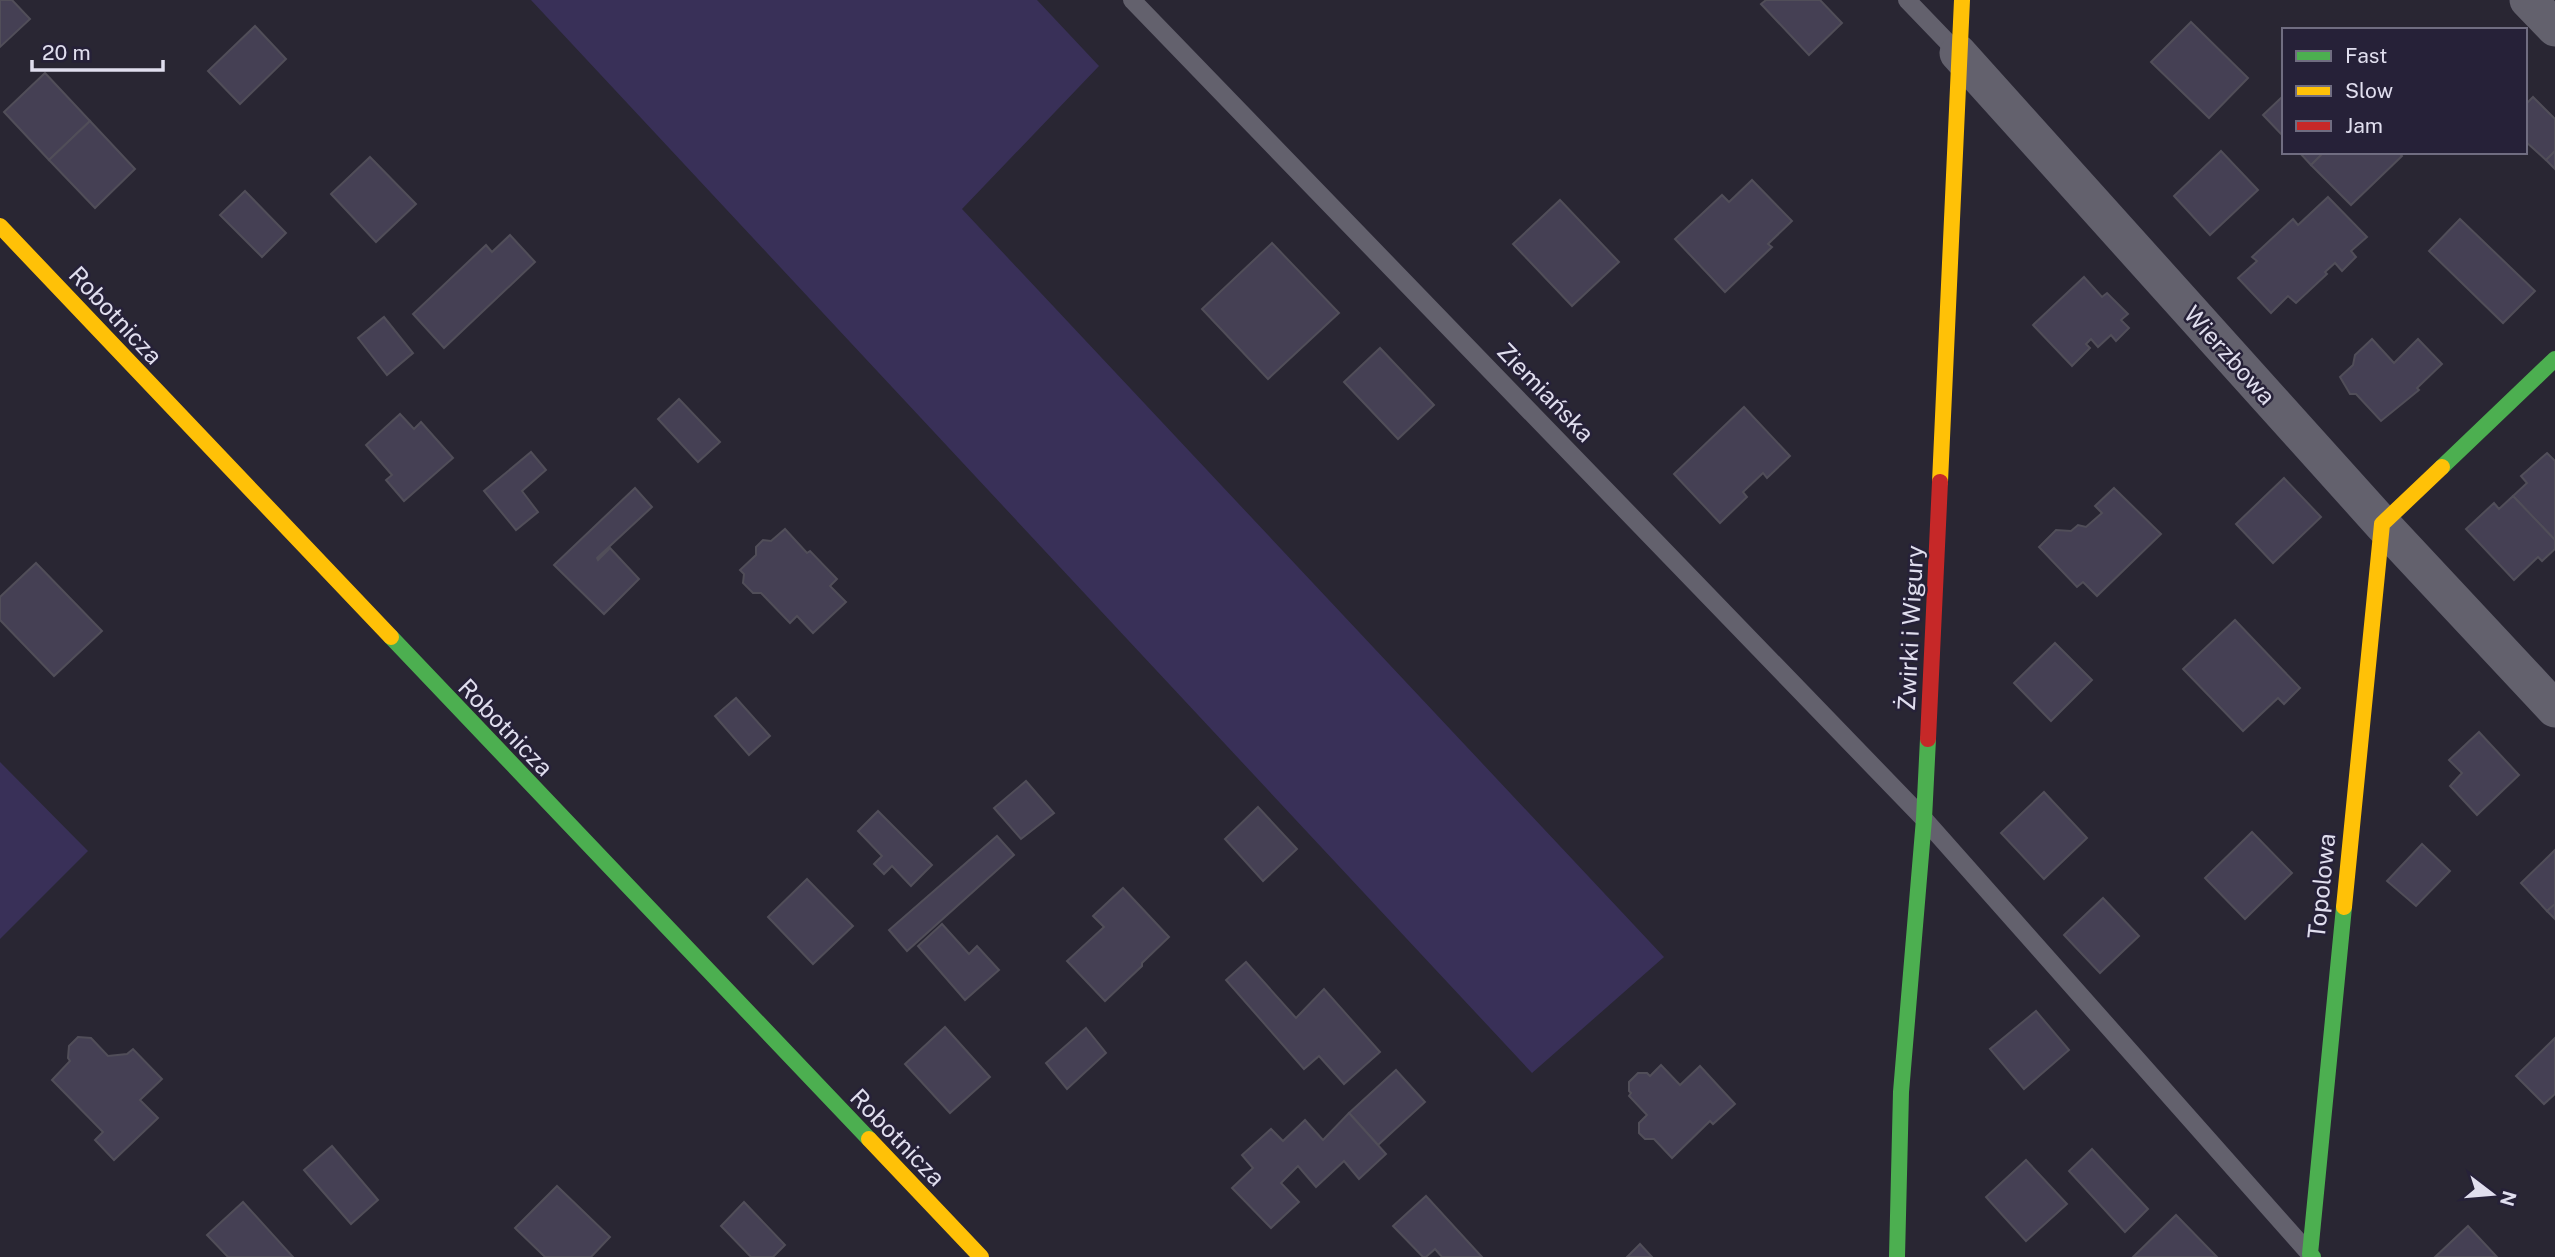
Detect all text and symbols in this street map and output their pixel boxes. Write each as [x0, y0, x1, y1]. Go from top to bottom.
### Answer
scale bar [32, 28, 163, 72]
legend [2282, 28, 2527, 154]
text: 20 m [42, 40, 91, 65]
text: Fast [2345, 43, 2387, 68]
text: Slow [2345, 78, 2393, 103]
text: Jam [2345, 113, 2383, 138]
street label: Robotnicza [64, 260, 168, 370]
street label: Wierzbowa [2178, 300, 2282, 410]
street label: Ziemiańska [1492, 337, 1600, 447]
street label: Żwirki i Wigury [1892, 544, 1928, 711]
street label: Robotnicza [453, 673, 559, 781]
street label: Topolowa [2302, 832, 2340, 940]
street label: Robotnicza [845, 1083, 951, 1191]
north arrow [2457, 1159, 2527, 1229]
text: N [2496, 1189, 2521, 1209]

